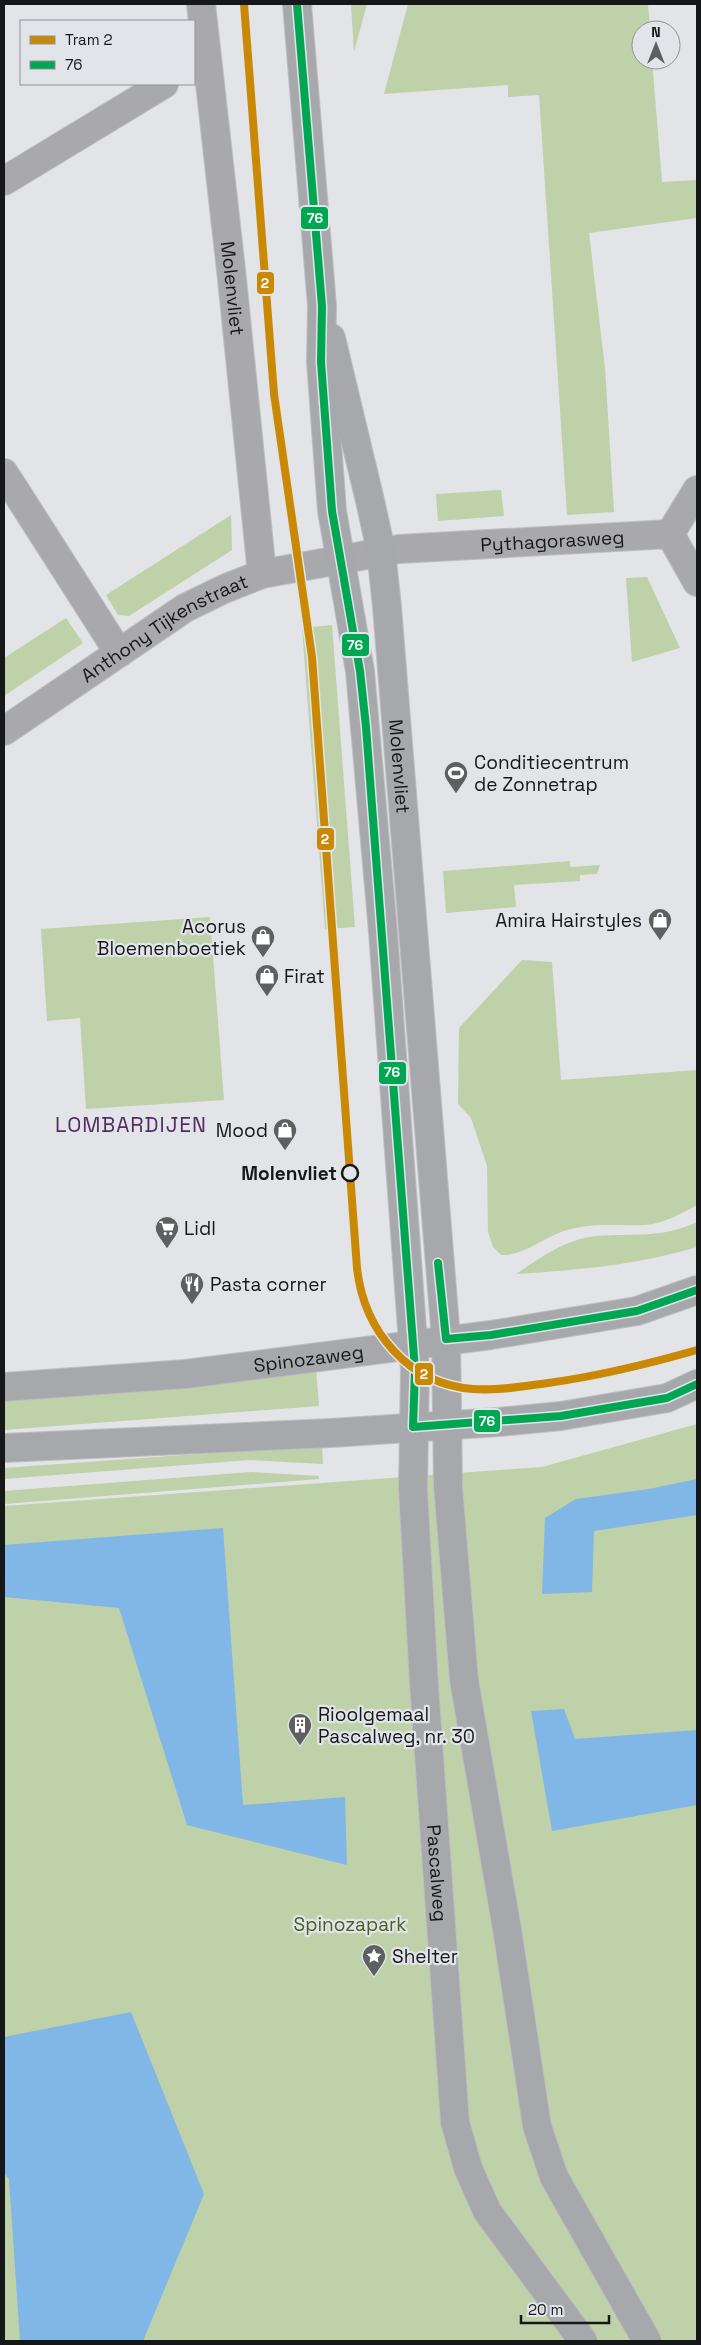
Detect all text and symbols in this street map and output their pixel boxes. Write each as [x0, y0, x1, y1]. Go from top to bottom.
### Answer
legend [20, 20, 195, 85]
north arrow [631, 20, 681, 70]
text: N [651, 23, 661, 41]
text: Tram 2 [65, 30, 113, 49]
text: 76 [65, 55, 83, 74]
line badge: 76 [300, 206, 329, 230]
text: 76 [307, 209, 324, 227]
street label: Molenvliet [215, 240, 250, 337]
line badge: 2 [256, 271, 275, 295]
text: 2 [261, 274, 269, 292]
street label: Pythagorasweg [480, 524, 625, 557]
street label: Anthony Tijkenstraat [76, 568, 251, 688]
line badge: 76 [341, 633, 370, 657]
text: 76 [347, 636, 364, 654]
street label: Molenvliet [384, 718, 416, 815]
place label: Conditiecentrum de Zonnetrap [474, 750, 629, 797]
sports icon: Conditiecentrum de Zonnetrap [443, 760, 469, 794]
line badge: 2 [316, 827, 335, 851]
text: 2 [321, 830, 329, 848]
shop icon: Amira Hairstyles [647, 907, 673, 941]
place label: Amira Hairstyles [495, 908, 642, 933]
place label: Acorus Bloemenboetiek [97, 914, 246, 961]
shop icon: Acorus Bloemenboetiek [250, 924, 276, 958]
shop icon: Firat [254, 963, 280, 997]
place label: Firat [284, 964, 325, 989]
line badge: 76 [378, 1061, 407, 1085]
text: 76 [384, 1063, 401, 1081]
district label: LOMBARDIJEN [55, 1111, 207, 1138]
shop icon: Mood [272, 1117, 298, 1151]
place label: Mood [216, 1118, 268, 1143]
place label: Molenvliet [241, 1161, 337, 1186]
marker: Molenvliet [341, 1164, 359, 1182]
supermarket icon: Lidl [154, 1215, 180, 1249]
place label: Lidl [184, 1216, 216, 1241]
restaurant icon: Pasta corner [179, 1271, 205, 1305]
place label: Pasta corner [210, 1272, 327, 1297]
street label: Spinozaweg [252, 1339, 365, 1378]
line badge: 2 [414, 1362, 434, 1386]
text: 2 [420, 1365, 428, 1383]
line badge: 76 [473, 1409, 501, 1433]
text: 76 [479, 1412, 496, 1430]
place label: Rioolgemaal Pascalweg, nr. 30 [318, 1702, 475, 1749]
building icon: Rioolgemaal Pascalweg, nr. 30 [287, 1712, 313, 1746]
street label: Pascalweg [421, 1824, 453, 1923]
park label: Spinozapark [294, 1912, 406, 1937]
place icon: Shelter [361, 1943, 387, 1977]
place label: Shelter [392, 1944, 458, 1969]
scale bar [521, 2292, 608, 2324]
text: 20 m [528, 2300, 563, 2319]

